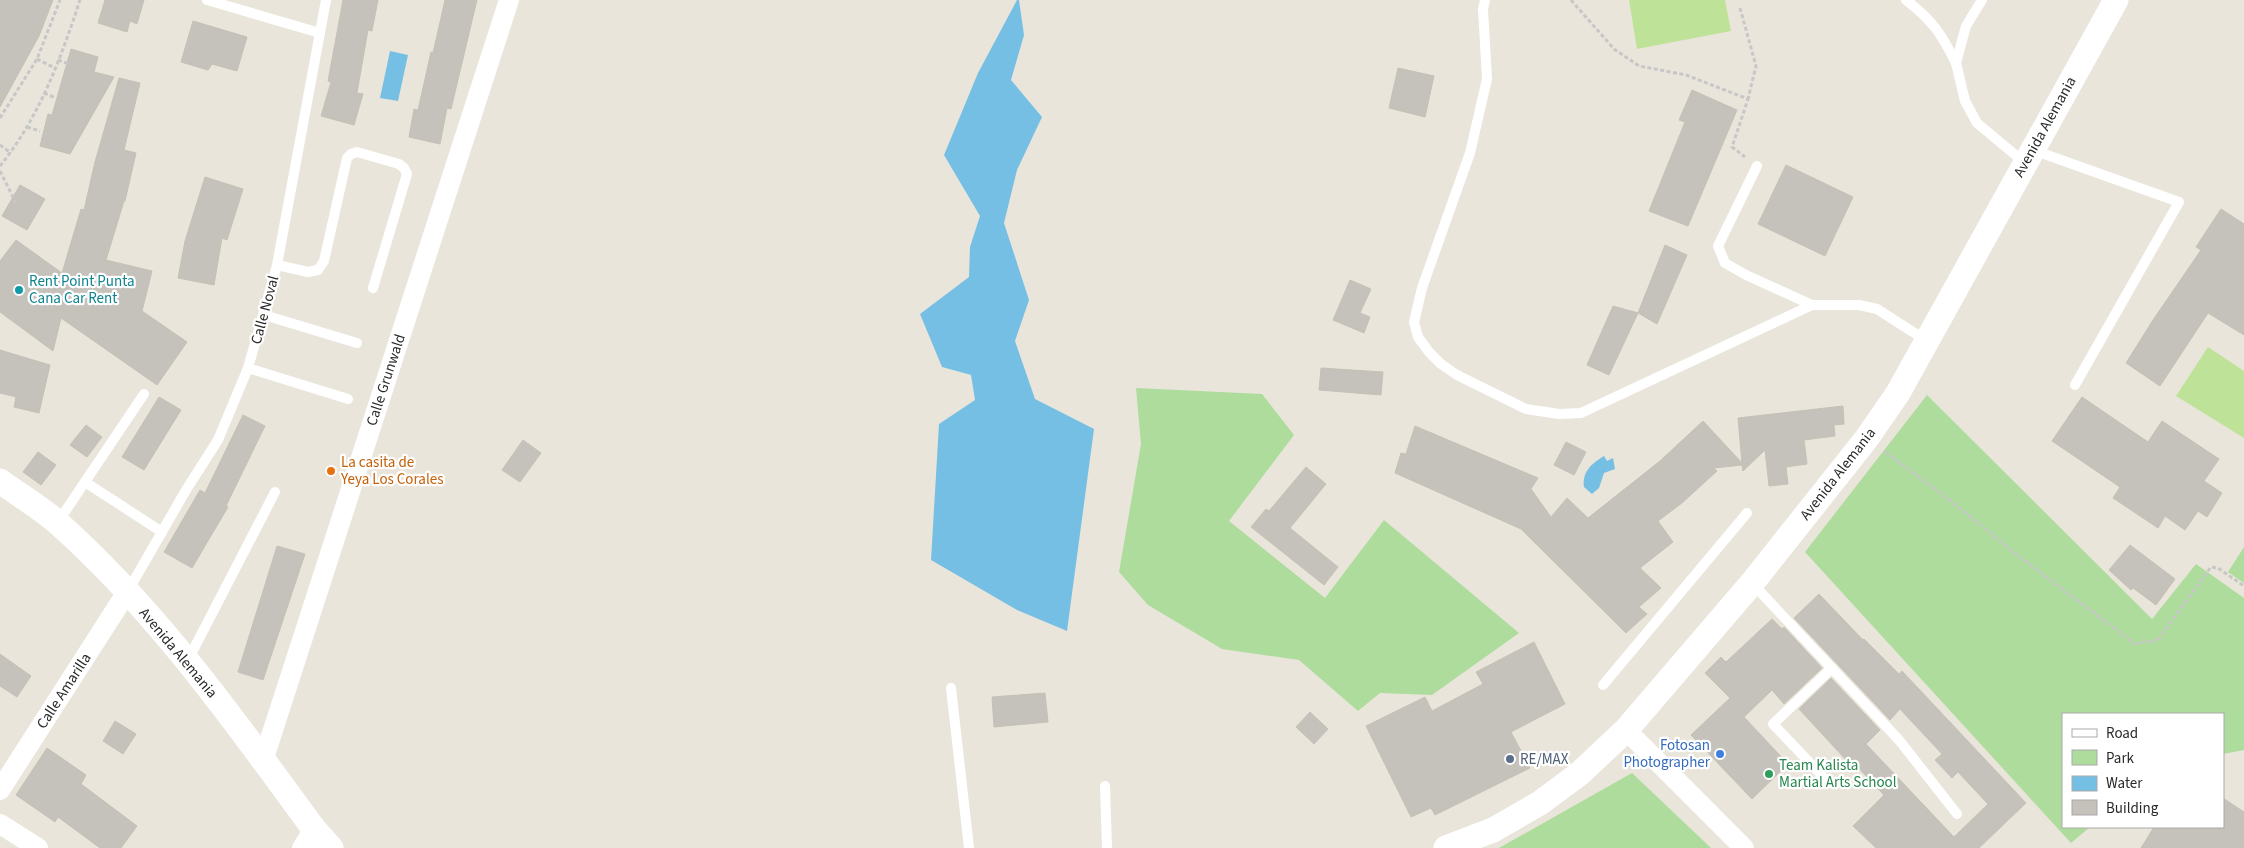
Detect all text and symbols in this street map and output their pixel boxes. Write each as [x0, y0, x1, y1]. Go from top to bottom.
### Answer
street label: Avenida Alemania [2009, 73, 2081, 181]
place label: Rent Point Punta Cana Car Rent [29, 271, 135, 309]
street label: Calle Noval [246, 273, 284, 347]
marker: Rent Point Punta Cana Car Rent [13, 284, 25, 296]
street label: Calle Grunwald [361, 331, 411, 429]
street label: Avenida Alemania [1795, 423, 1881, 525]
place label: La casita de Yeya Los Corales [340, 452, 443, 490]
marker: La casita de Yeya Los Corales [325, 465, 337, 477]
street label: Avenida Alemania [134, 603, 222, 703]
street label: Calle Amarilla [32, 649, 96, 733]
legend [2062, 713, 2224, 828]
text: Road [2106, 723, 2138, 744]
place label: Fotosan Photographer [1623, 735, 1711, 773]
marker: Fotosan Photographer [1714, 748, 1726, 760]
text: Park [2106, 748, 2135, 769]
place label: RE/MAX [1520, 749, 1569, 770]
marker: RE/MAX [1504, 753, 1516, 765]
place label: Team Kalista Martial Arts School [1779, 755, 1897, 793]
marker: Team Kalista Martial Arts School [1763, 768, 1775, 780]
text: Water [2106, 773, 2143, 794]
text: Building [2106, 798, 2159, 819]

